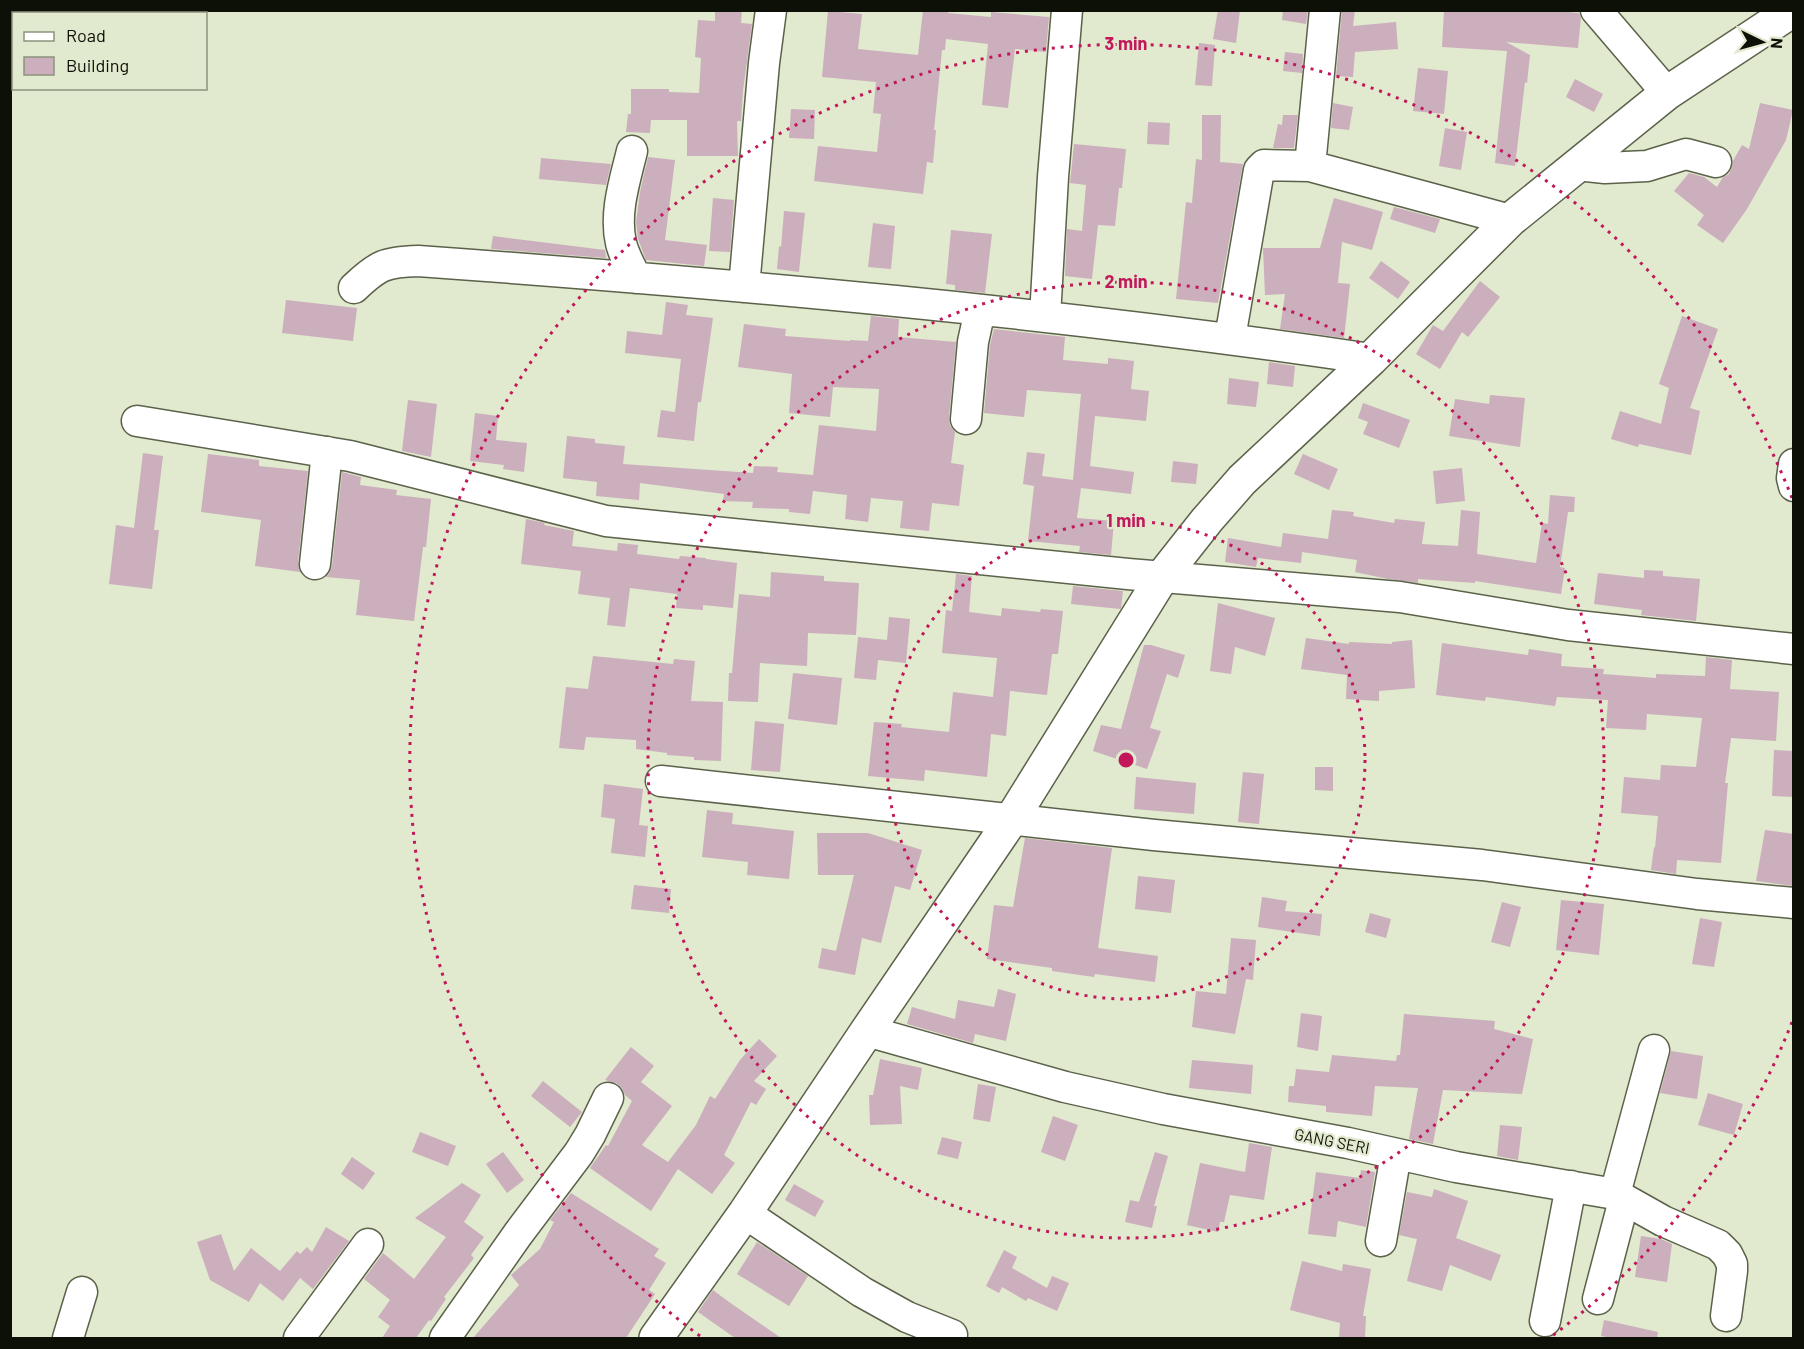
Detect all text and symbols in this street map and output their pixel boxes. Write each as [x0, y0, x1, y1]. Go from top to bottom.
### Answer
legend [12, 12, 207, 90]
north arrow [1732, 12, 1792, 72]
text: Road [66, 24, 106, 46]
text: 3 min [1105, 32, 1147, 54]
text: N [1768, 37, 1787, 49]
text: Building [66, 54, 129, 76]
text: 2 min [1104, 270, 1148, 292]
text: 1 min [1106, 509, 1146, 531]
centre of rings [1116, 750, 1136, 770]
street label: GANG SERI [1293, 1124, 1371, 1157]

